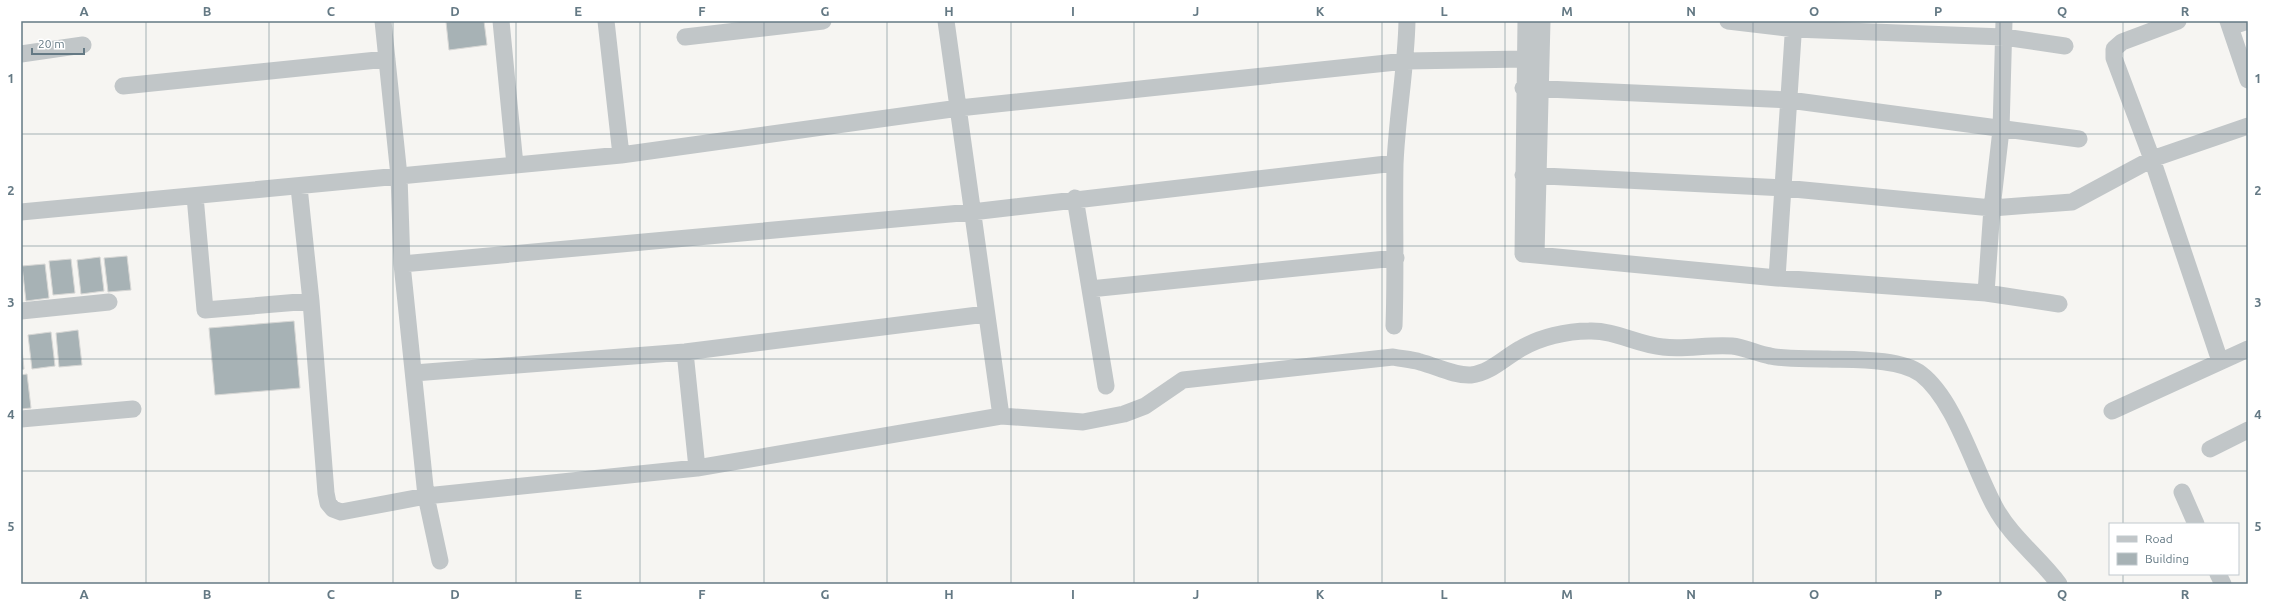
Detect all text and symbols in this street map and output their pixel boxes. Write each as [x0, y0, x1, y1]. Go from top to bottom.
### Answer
text: A [79, 4, 89, 18]
text: B [203, 4, 212, 18]
text: C [327, 4, 336, 18]
text: D [450, 4, 460, 18]
text: E [574, 4, 582, 18]
text: F [698, 4, 706, 18]
text: G [821, 4, 830, 18]
text: H [944, 4, 954, 18]
text: I [1071, 4, 1075, 18]
text: J [1193, 4, 1199, 18]
text: K [1316, 4, 1325, 18]
text: L [1440, 4, 1448, 18]
text: M [1561, 4, 1573, 18]
text: N [1686, 4, 1696, 18]
text: O [1809, 4, 1819, 18]
text: P [1934, 4, 1942, 18]
text: Q [2057, 4, 2067, 18]
text: R [2181, 4, 2190, 18]
scale bar [32, 30, 84, 56]
text: 20 m [38, 37, 65, 50]
text: 1 [7, 71, 15, 85]
text: 1 [2254, 71, 2262, 85]
text: 2 [7, 183, 15, 197]
text: 2 [2254, 183, 2262, 197]
text: 3 [7, 295, 15, 309]
text: 3 [2254, 295, 2262, 309]
text: 4 [7, 407, 15, 421]
text: 4 [2254, 407, 2262, 421]
text: 5 [7, 519, 15, 533]
text: 5 [2254, 519, 2262, 533]
legend [2109, 523, 2239, 575]
text: Road [2145, 532, 2173, 545]
text: Building [2145, 552, 2189, 565]
text: A [79, 587, 89, 601]
text: B [203, 587, 212, 601]
text: C [327, 587, 336, 601]
text: D [450, 587, 460, 601]
text: E [574, 587, 582, 601]
text: F [698, 587, 706, 601]
text: G [821, 587, 830, 601]
text: H [944, 587, 954, 601]
text: I [1071, 587, 1075, 601]
text: J [1193, 587, 1199, 601]
text: K [1316, 587, 1325, 601]
text: L [1440, 587, 1448, 601]
text: M [1561, 587, 1573, 601]
text: N [1686, 587, 1696, 601]
text: O [1809, 587, 1819, 601]
text: P [1934, 587, 1942, 601]
text: Q [2057, 587, 2067, 601]
text: R [2181, 587, 2190, 601]

